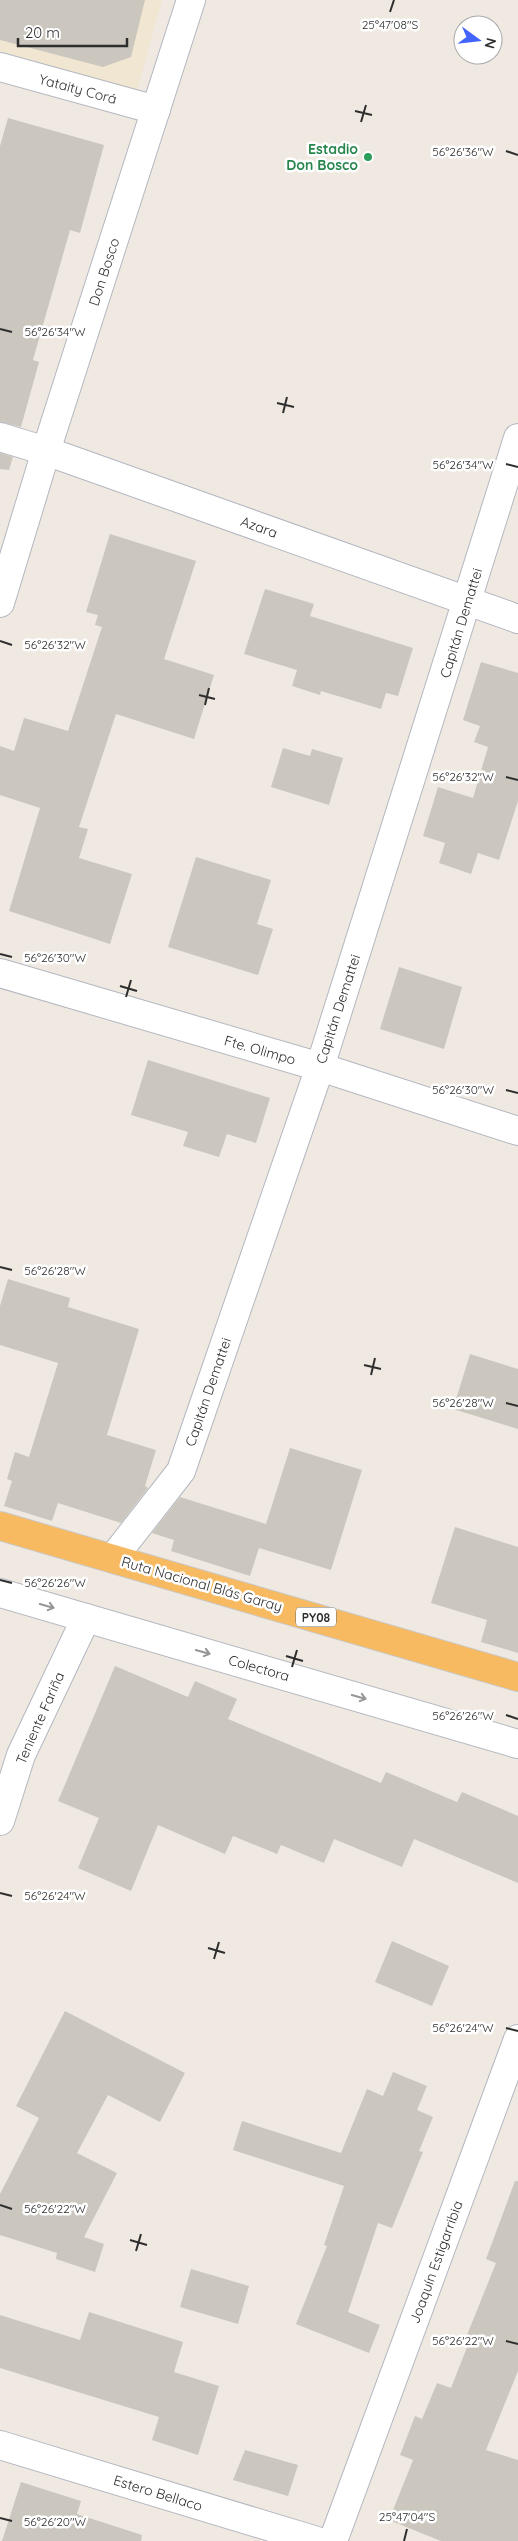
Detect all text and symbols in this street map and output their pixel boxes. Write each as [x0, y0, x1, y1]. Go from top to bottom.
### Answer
scale bar [18, 15, 126, 47]
north arrow [453, 15, 503, 65]
text: 25°47'08"S [362, 17, 419, 32]
text: 20 m [25, 23, 60, 42]
text: N [481, 36, 501, 51]
street label: Yataity Corá [37, 70, 119, 108]
place label: Estadio Don Bosco [286, 140, 358, 174]
text: 56°26'36"W [432, 144, 494, 159]
marker: Estadio Don Bosco [362, 151, 374, 163]
street label: Don Bosco [85, 236, 123, 308]
text: 56°26'34"W [24, 324, 86, 339]
text: 56°26'34"W [432, 457, 494, 472]
street label: Azara [238, 512, 280, 542]
street label: Capitán Demattei [436, 566, 486, 680]
text: 56°26'32"W [24, 637, 86, 652]
text: 56°26'32"W [432, 769, 494, 784]
text: 56°26'30"W [24, 950, 86, 965]
street label: Capitán Demattei [312, 952, 364, 1066]
street label: Fte. Olimpo [222, 1031, 298, 1069]
text: 56°26'30"W [432, 1082, 494, 1097]
text: 56°26'28"W [24, 1263, 86, 1278]
street label: Capitán Demattei [181, 1335, 235, 1449]
text: 56°26'28"W [432, 1395, 494, 1410]
street label: Ruta Nacional Blás Garay [119, 1552, 285, 1616]
text: 56°26'26"W [24, 1575, 86, 1590]
one-way arrow [38, 1602, 54, 1612]
road number: PY08 [296, 1608, 336, 1626]
one-way arrow [194, 1647, 210, 1657]
street label: Colectora [226, 1651, 292, 1685]
street label: Teniente Fariña [12, 1669, 68, 1767]
one-way arrow [350, 1693, 366, 1703]
text: 56°26'26"W [432, 1708, 494, 1723]
text: 56°26'24"W [24, 1888, 86, 1903]
text: 56°26'24"W [432, 2020, 494, 2035]
street label: Joaquín Estigarribia [405, 2198, 467, 2326]
text: 56°26'22"W [24, 2201, 86, 2216]
text: 56°26'22"W [432, 2333, 494, 2348]
street label: Estero Bellaco [111, 2471, 205, 2515]
text: 25°47'04"S [379, 2509, 435, 2524]
text: 56°26'20"W [24, 2514, 87, 2529]

